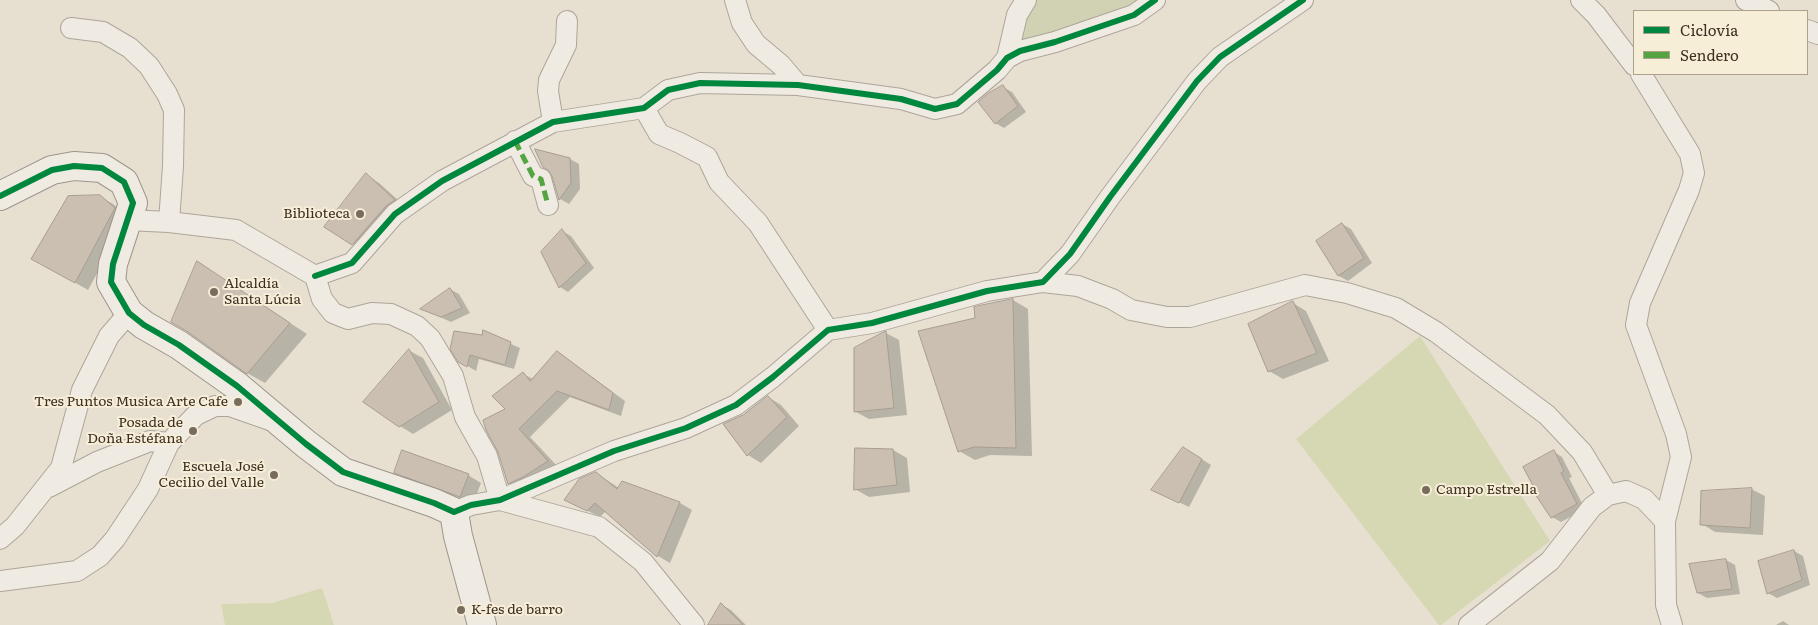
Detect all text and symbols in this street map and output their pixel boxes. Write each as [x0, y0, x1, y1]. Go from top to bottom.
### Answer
legend [1633, 10, 1808, 75]
text: Ciclovía [1680, 18, 1738, 41]
text: Sendero [1680, 43, 1739, 66]
place label: Biblioteca [283, 206, 350, 222]
marker: Biblioteca [354, 208, 366, 220]
place label: Alcaldía Santa Lúcia [224, 276, 301, 308]
marker: Alcaldía Santa Lúcia [208, 286, 220, 298]
place label: Tres Puntos Musica Arte Cafe [34, 394, 228, 410]
marker: Tres Puntos Musica Arte Cafe [232, 396, 244, 408]
place label: Posada de Doña Estéfana [87, 415, 183, 448]
marker: Posada de Doña Estéfana [187, 425, 199, 437]
place label: Escuela José Cecilio del Valle [159, 459, 264, 492]
marker: Escuela José Cecilio del Valle [268, 469, 280, 481]
place label: Campo Estrella [1436, 482, 1537, 498]
marker: Campo Estrella [1420, 484, 1432, 496]
place label: K-fes de barro [471, 602, 563, 618]
marker: K-fes de barro [455, 604, 467, 616]

